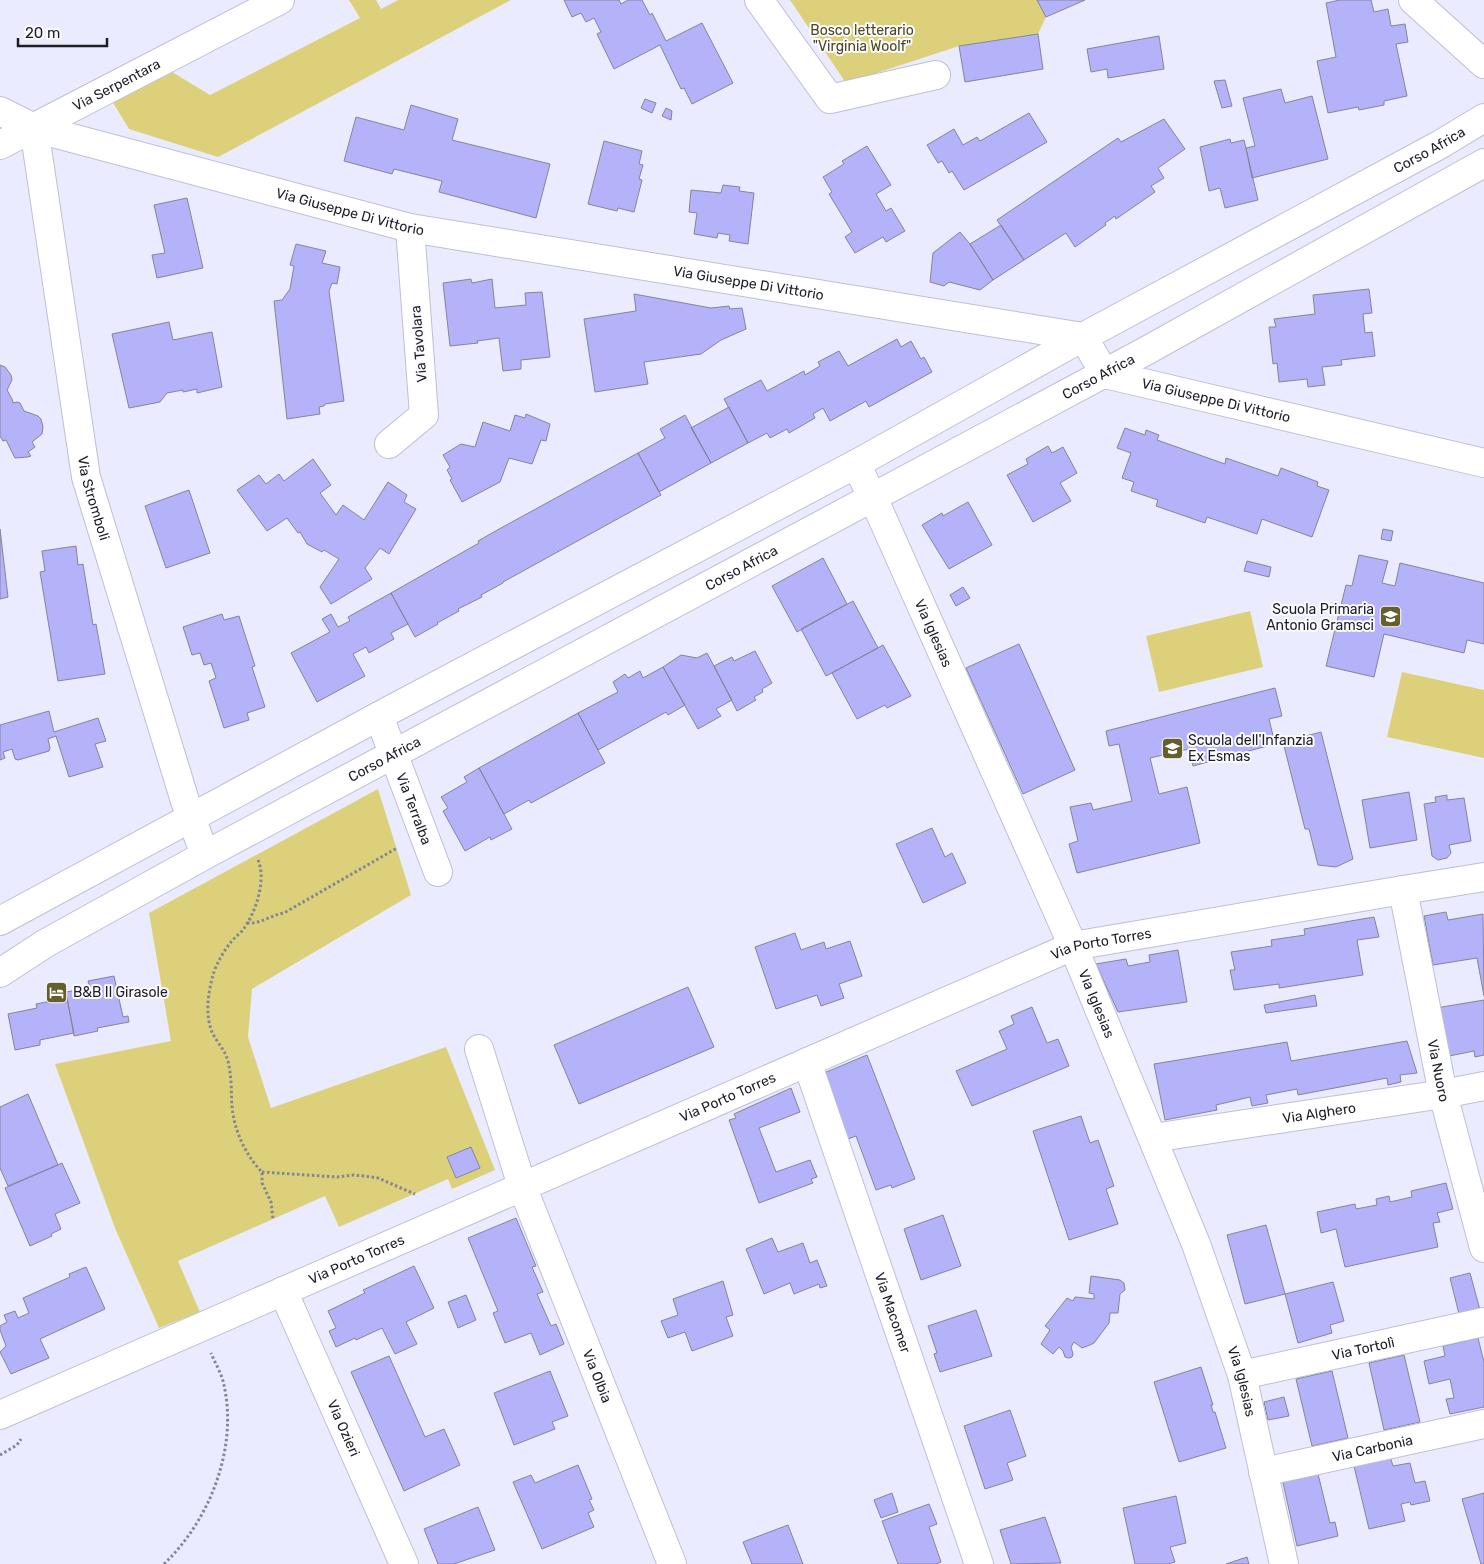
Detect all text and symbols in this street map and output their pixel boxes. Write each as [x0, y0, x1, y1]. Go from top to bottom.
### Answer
scale bar [18, 15, 106, 47]
park label: Bosco letterario "Virginia Woolf" [810, 22, 914, 55]
text: 20 m [25, 24, 60, 42]
street label: Via Serpentara [70, 55, 163, 114]
street label: Corso Africa [1390, 123, 1468, 177]
street label: Via Giuseppe Di Vittorio [274, 184, 425, 239]
street label: Via Giuseppe Di Vittorio [672, 262, 825, 303]
street label: Via Tavolara [407, 305, 431, 383]
street label: Corso Africa [1059, 350, 1137, 403]
street label: Via Giuseppe Di Vittorio [1140, 374, 1292, 426]
street label: Via Stromboli [74, 455, 113, 542]
street label: Corso Africa [702, 541, 780, 594]
street label: Via Iglesias [911, 596, 956, 670]
place label: Scuola Primaria Antonio Gramsci [1266, 601, 1374, 634]
school or university icon: Scuola Primaria Antonio Gramsci [1378, 605, 1402, 629]
place label: Scuola dell'Infanzia Ex Esmas [1188, 732, 1313, 765]
street label: Corso Africa [345, 733, 423, 785]
school or university icon: Scuola dell'Infanzia Ex Esmas [1160, 736, 1184, 760]
street label: Via Terralba [393, 770, 435, 847]
street label: Via Porto Torres [1048, 924, 1153, 963]
street label: Via Iglesias [1075, 967, 1118, 1040]
hotel icon: B&B Il Girasole [45, 980, 69, 1004]
place label: B&B Il Girasole [73, 984, 168, 1001]
street label: Via Nuoro [1424, 1038, 1453, 1104]
street label: Via Porto Torres [677, 1069, 778, 1125]
street label: Via Alghero [1281, 1099, 1357, 1127]
street label: Via Porto Torres [306, 1231, 407, 1288]
street label: Via Macomer [871, 1270, 915, 1356]
street label: Via Tortolì [1330, 1333, 1396, 1364]
street label: Via Iglesias [1224, 1344, 1259, 1418]
street label: Via Olbia [579, 1347, 616, 1405]
street label: Via Ozieri [324, 1397, 364, 1459]
street label: Via Carbonia [1331, 1431, 1414, 1465]

